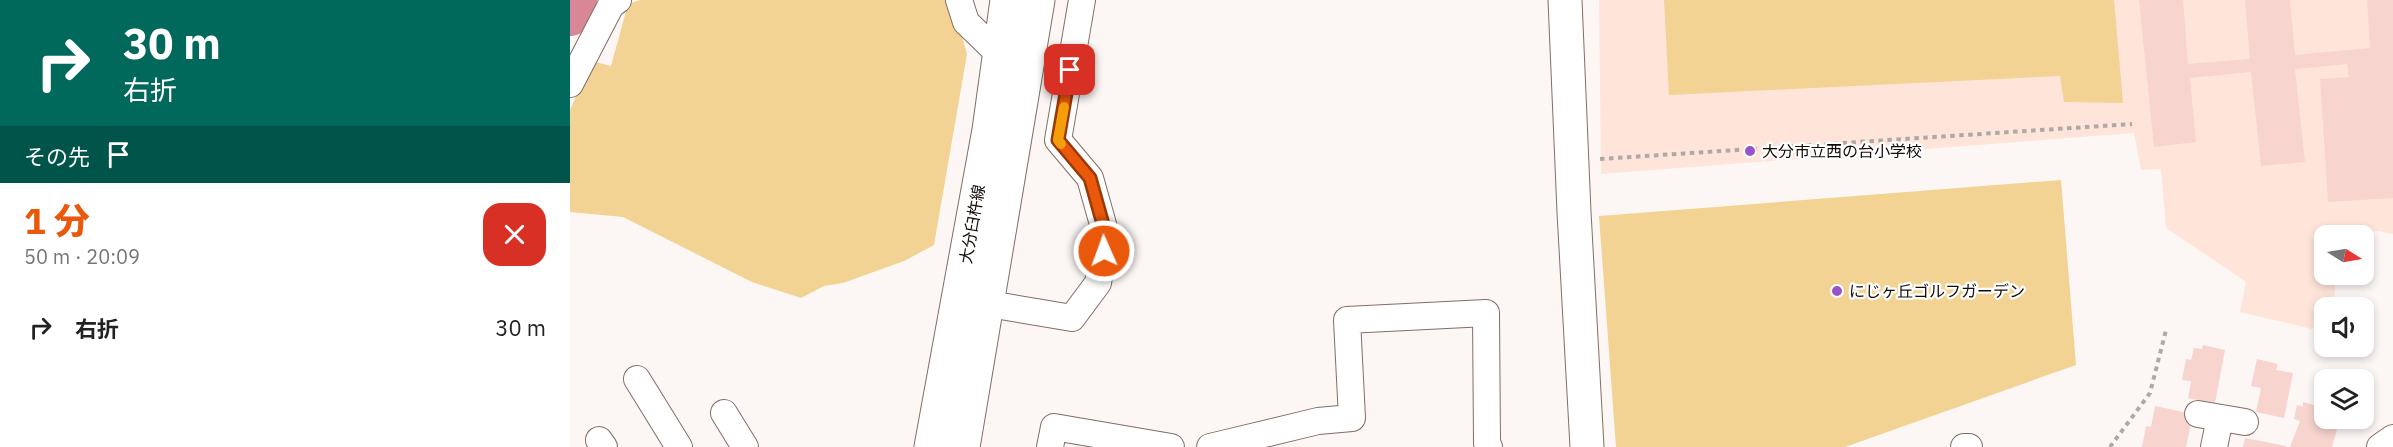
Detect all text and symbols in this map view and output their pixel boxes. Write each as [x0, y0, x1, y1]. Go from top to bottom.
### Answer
text: 30 m [123, 16, 221, 71]
icon: right [24, 24, 102, 102]
pin [1044, 44, 1095, 95]
icon: arrive [1053, 53, 1086, 86]
text: 右折 [123, 72, 177, 107]
icon: arrive [102, 138, 135, 171]
place label: 大分市立西の台小学校 [1762, 141, 1922, 161]
text: その先 [24, 142, 90, 171]
marker: 大分市立西の台小学校 [1743, 144, 1757, 158]
street label: 大分臼杵線 [955, 183, 989, 265]
text: 1 分 [24, 197, 90, 244]
button: close [483, 203, 546, 266]
position arrow [1072, 219, 1136, 283]
north arrow [2314, 225, 2374, 285]
map controls [2314, 225, 2374, 429]
text: 50 m · 20:09 [24, 243, 140, 270]
place label: にじヶ丘ゴルフガーデン [1849, 281, 2025, 301]
marker: にじヶ丘ゴルフガーデン [1830, 284, 1844, 298]
button: sound [2314, 297, 2374, 357]
icon: right [24, 311, 57, 344]
text: 30 m [495, 313, 546, 342]
text: 右折 [75, 314, 119, 343]
button: layers [2314, 369, 2374, 429]

